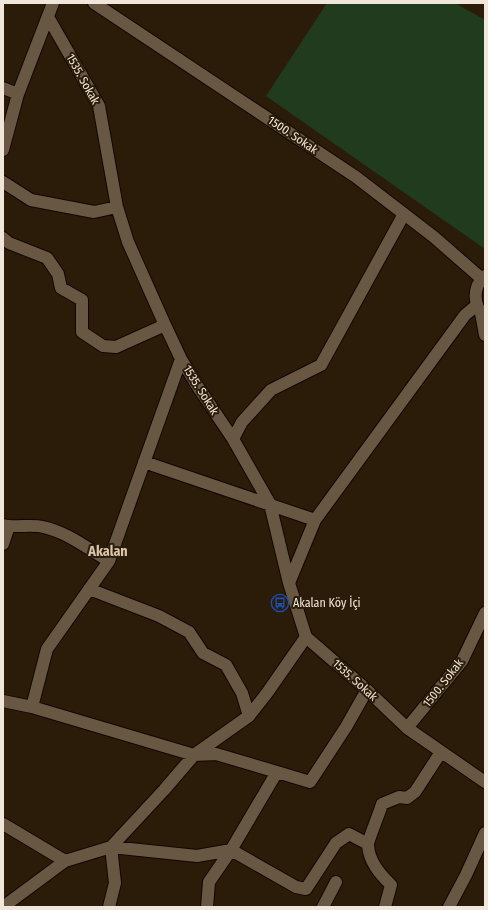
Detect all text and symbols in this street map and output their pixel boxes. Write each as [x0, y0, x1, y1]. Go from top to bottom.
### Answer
street label: 1535. Sokak [63, 51, 103, 107]
street label: 1500. Sokak [265, 113, 321, 157]
street label: 1535. Sokak [180, 363, 222, 418]
district label: Akalan [87, 543, 128, 560]
bus stop icon: Akalan Köy İçi [270, 593, 290, 613]
place label: Akalan Köy İçi [293, 595, 361, 610]
street label: 1535. Sokak [330, 656, 381, 704]
street label: 1500. Sokak [420, 656, 466, 710]

